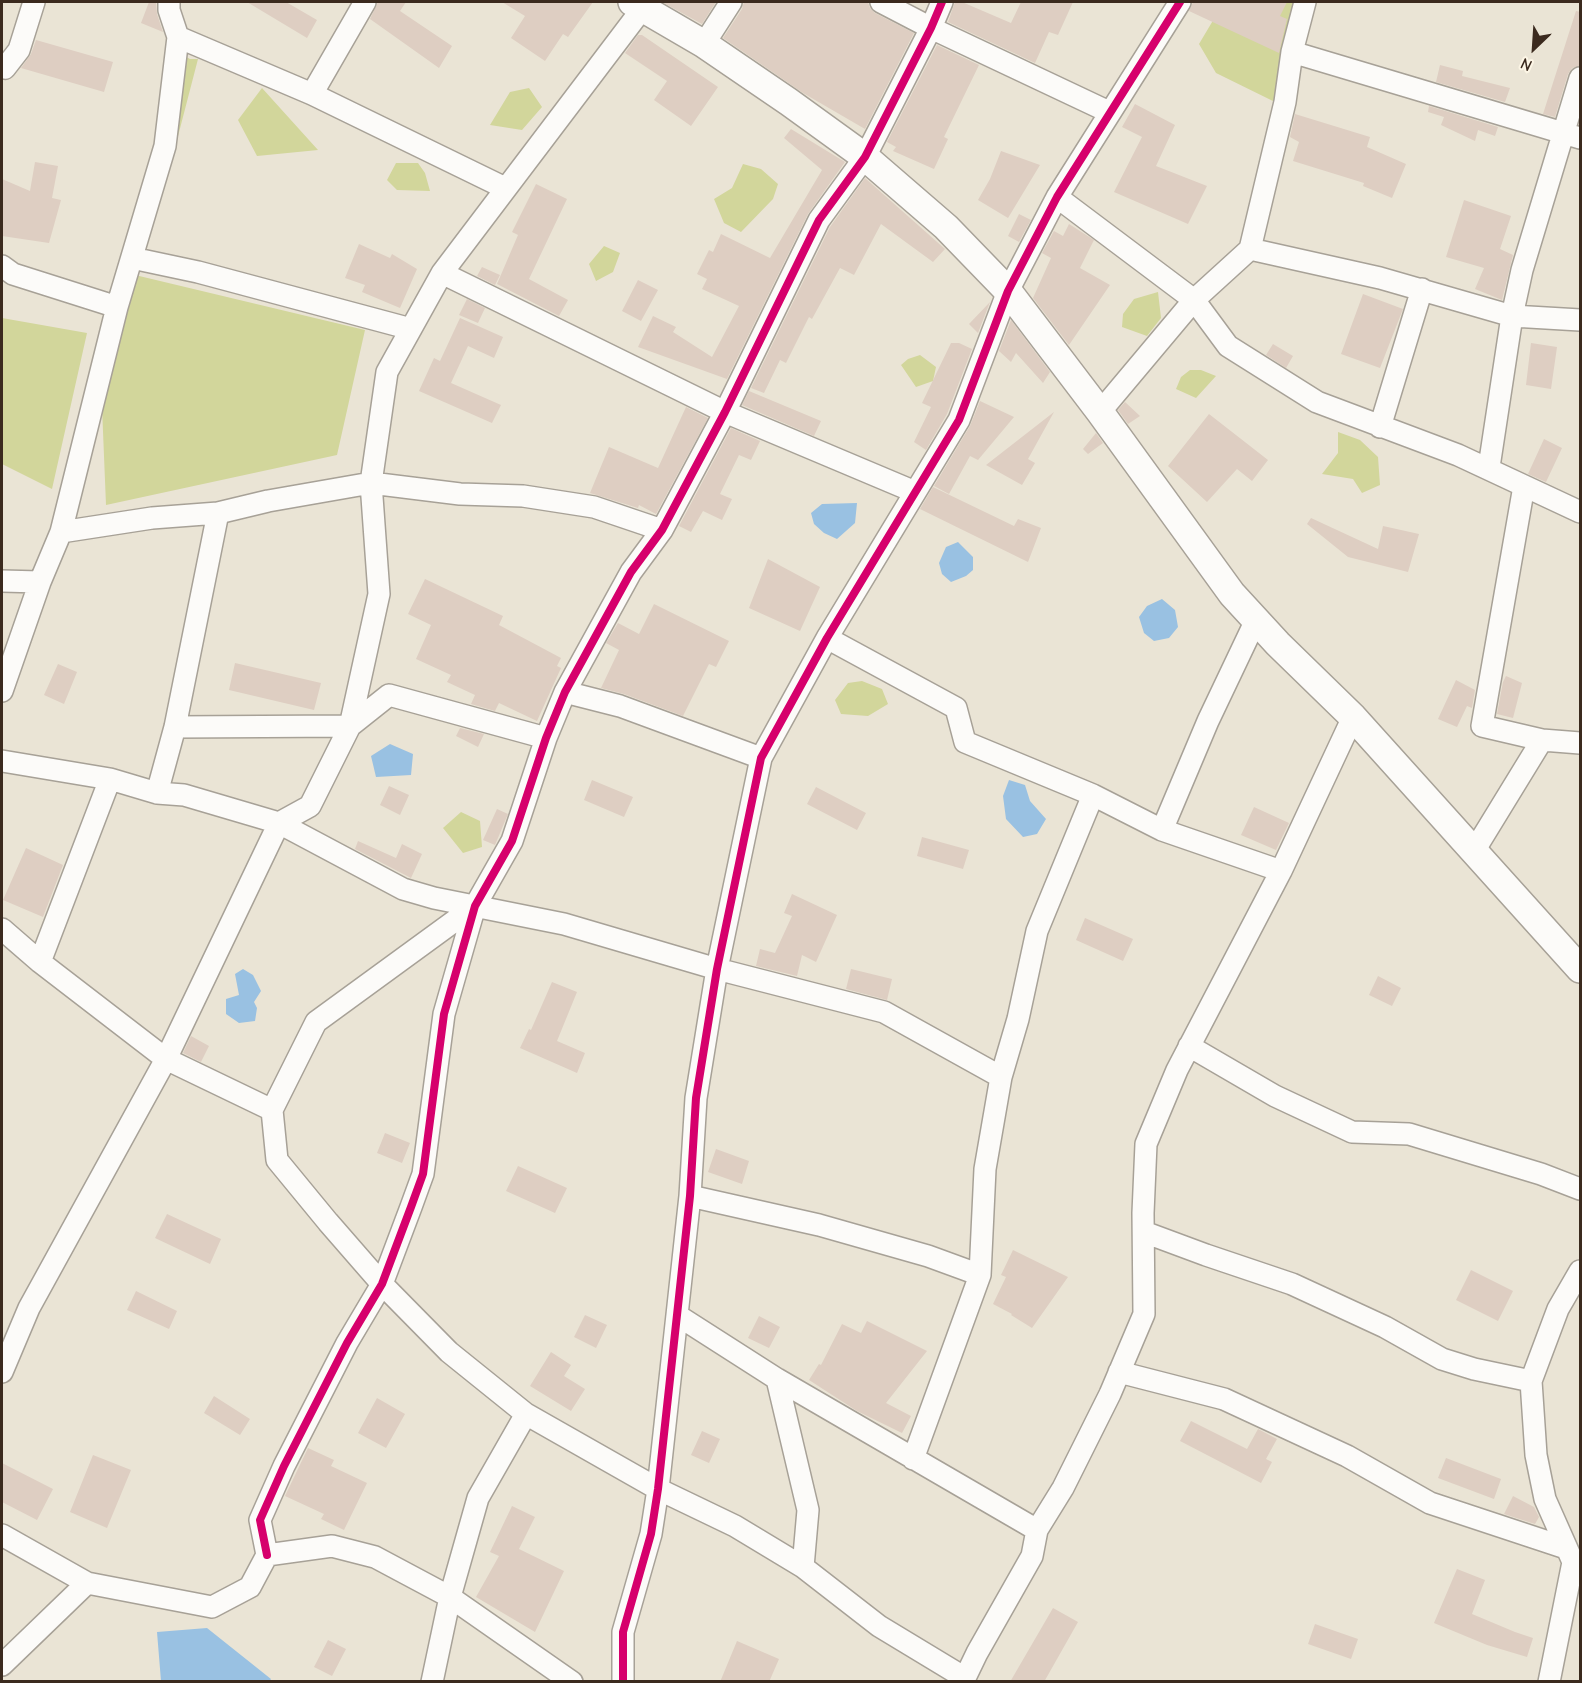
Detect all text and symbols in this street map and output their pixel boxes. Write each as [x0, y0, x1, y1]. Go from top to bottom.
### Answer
north arrow [1504, 18, 1564, 78]
text: N [1518, 54, 1535, 75]

